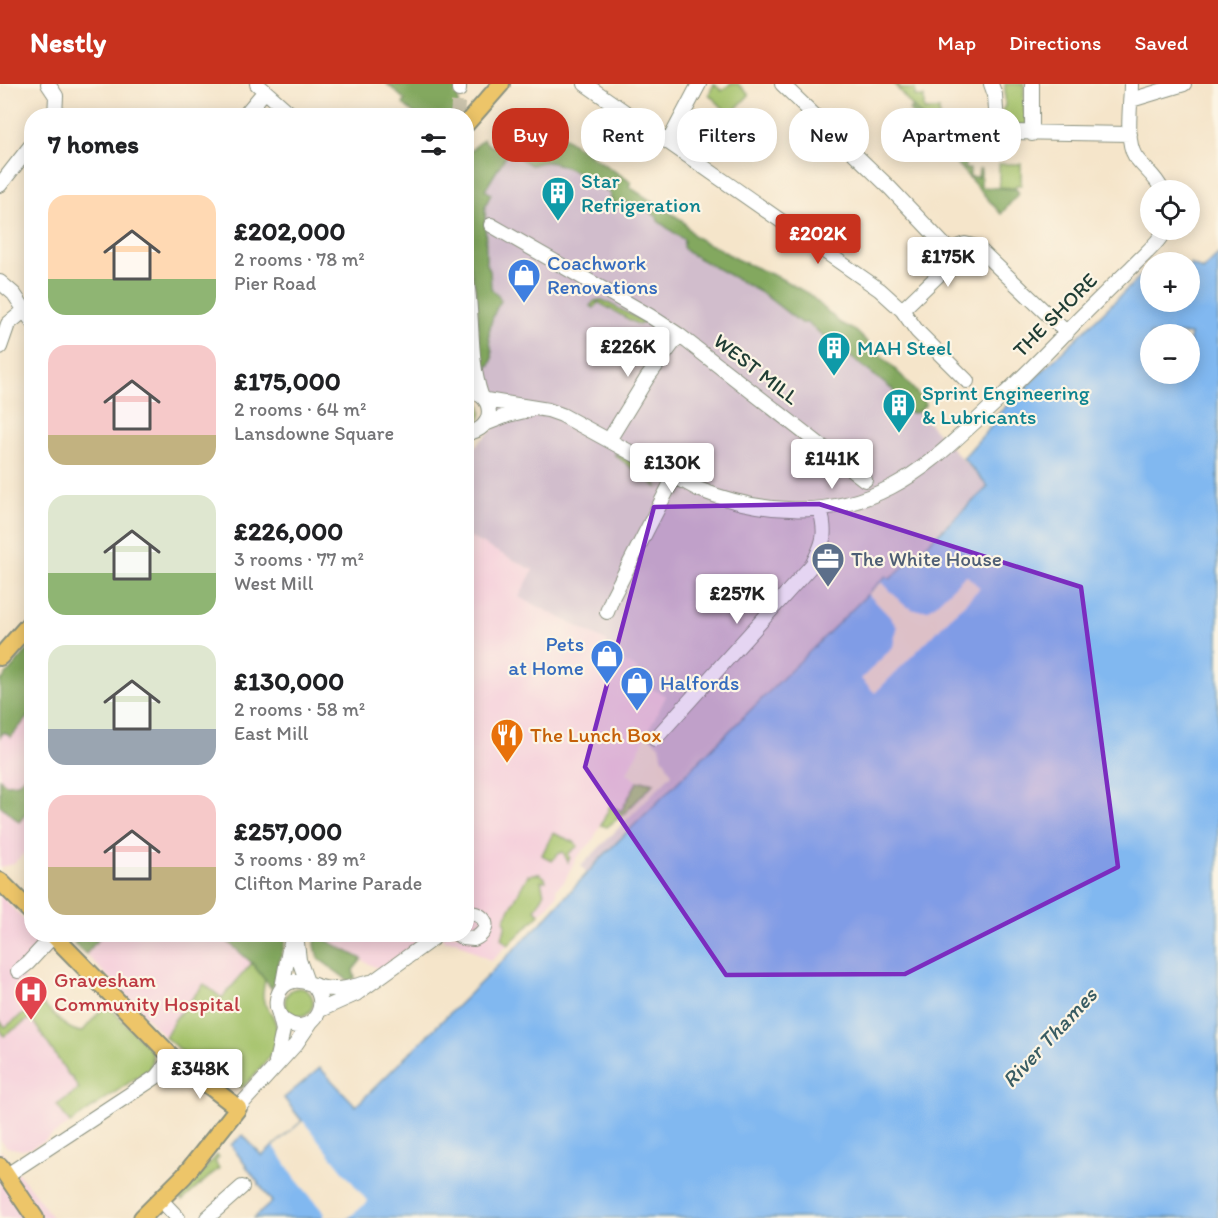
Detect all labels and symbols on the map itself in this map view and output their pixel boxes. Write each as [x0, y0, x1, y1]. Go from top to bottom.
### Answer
place label: Star Refrigeration [581, 168, 701, 217]
building icon: Star Refrigeration [540, 175, 576, 222]
pin: £202K [776, 214, 860, 265]
pin: £175K [906, 237, 990, 288]
place label: Coachwork Renovations [547, 250, 658, 299]
shop icon: Coachwork Renovations [506, 257, 542, 304]
street label: THE SHORE [1007, 267, 1102, 362]
pin: £226K [586, 327, 670, 378]
street label: WEST MILL [709, 328, 804, 410]
building icon: MAH Steel [816, 330, 852, 377]
place label: MAH Steel [857, 335, 952, 360]
place label: Sprint Engineering & Lubricants [922, 380, 1090, 429]
building icon: Sprint Engineering & Lubricants [881, 387, 917, 434]
pin: £141K [790, 439, 874, 490]
pin: £130K [630, 443, 714, 494]
office icon: The White House [810, 541, 846, 588]
place label: The White House [851, 546, 1002, 571]
pin: £257K [695, 574, 779, 625]
place label: Pets at Home [508, 631, 584, 680]
shop icon: Pets at Home [589, 638, 625, 685]
shop icon: Halfords [619, 665, 655, 712]
place label: Halfords [660, 670, 739, 695]
restaurant icon: The Lunch Box [489, 717, 525, 764]
place label: The Lunch Box [530, 722, 661, 747]
place label: Gravesham Community Hospital [54, 967, 240, 1016]
hospital icon: Gravesham Community Hospital [13, 974, 49, 1021]
water label: River Thames [996, 981, 1103, 1093]
pin: £348K [158, 1049, 242, 1100]

